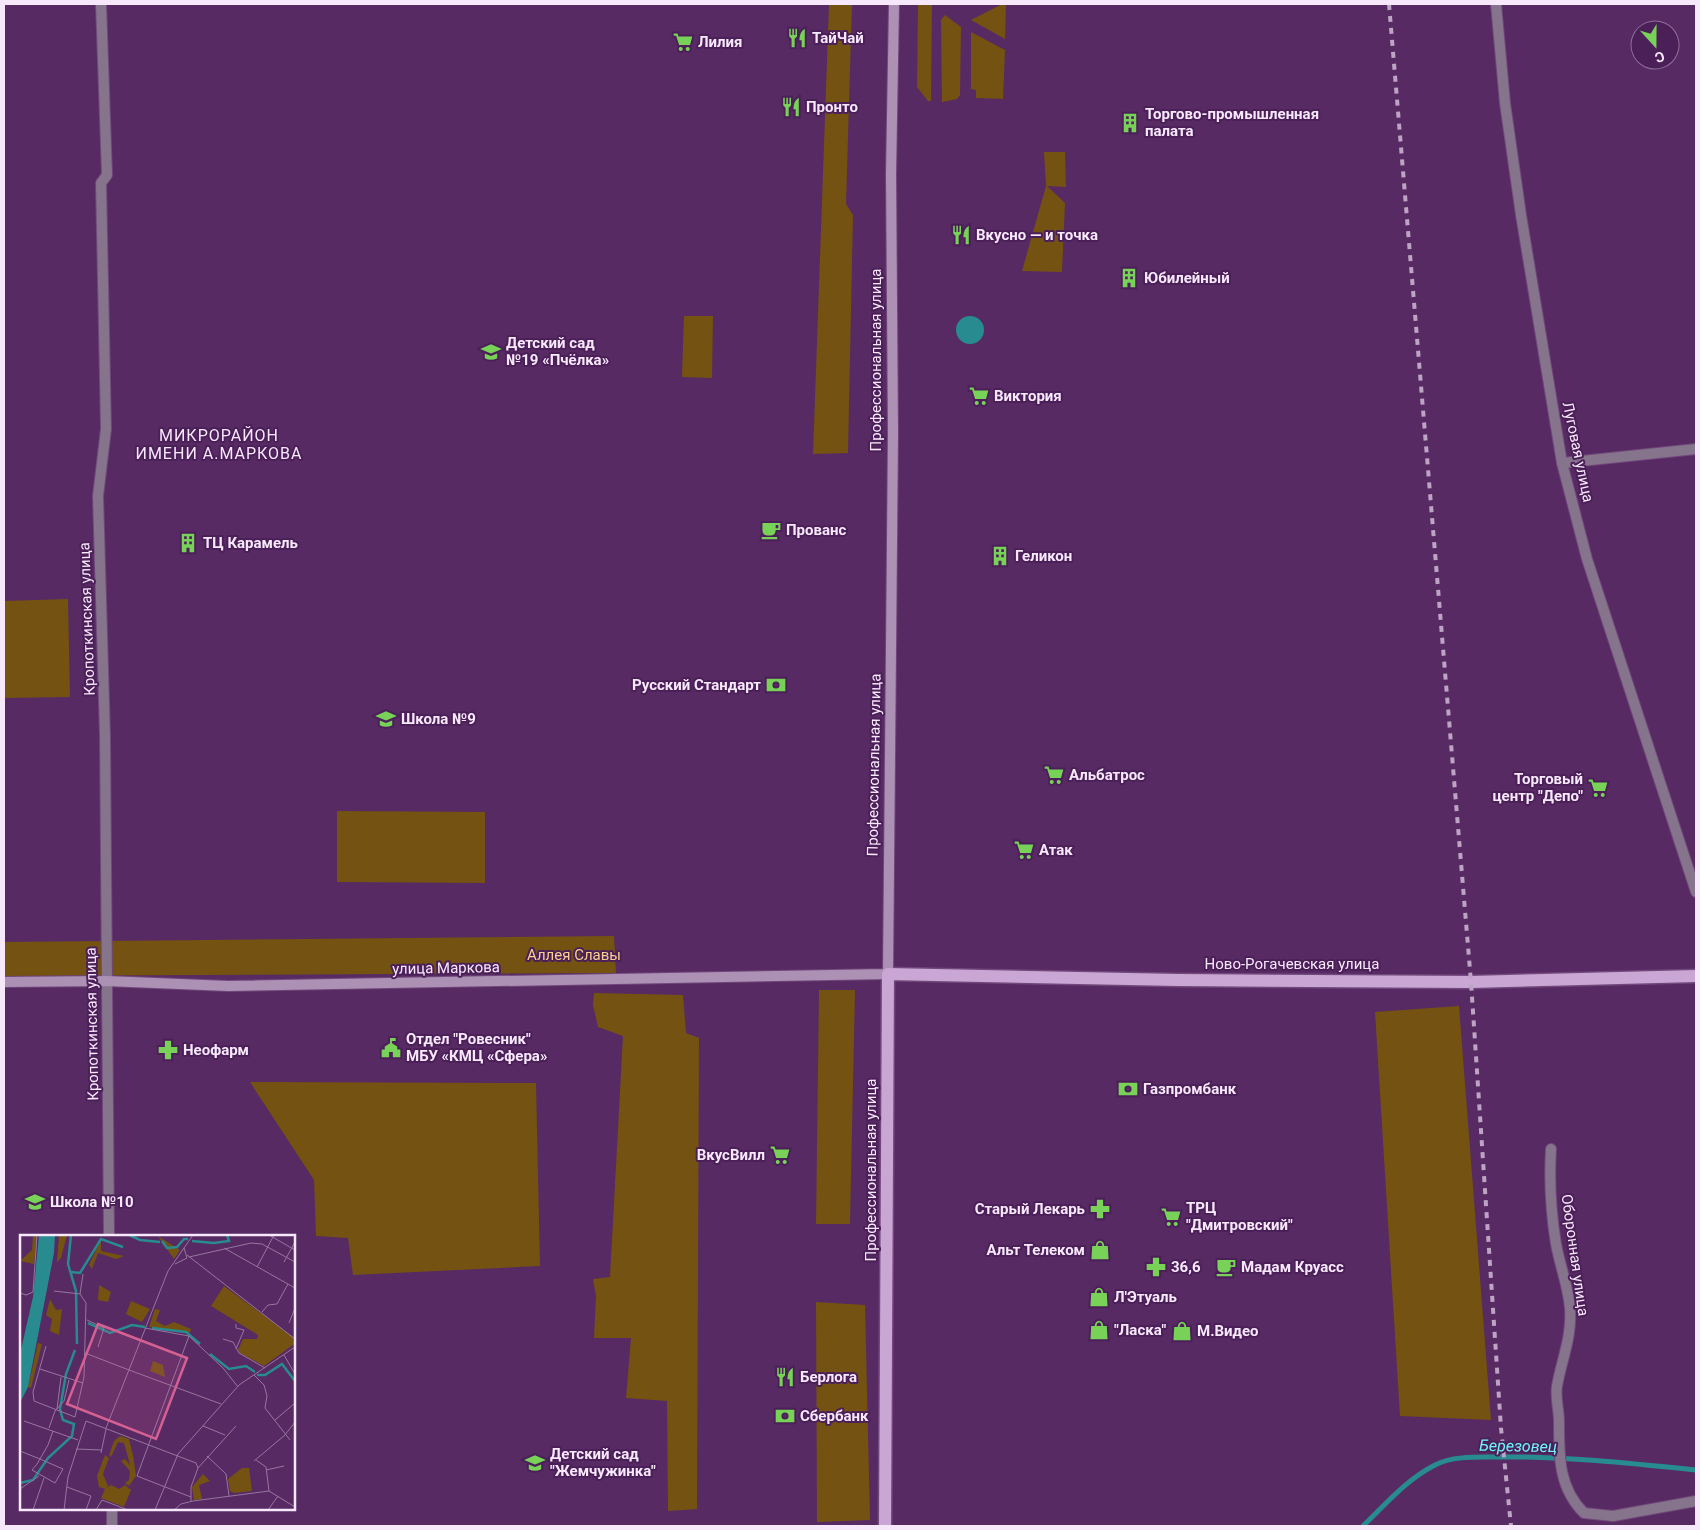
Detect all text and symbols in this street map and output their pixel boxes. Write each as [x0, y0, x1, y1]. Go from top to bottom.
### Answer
north arrow [1630, 20, 1680, 70]
restaurant icon: ТайЧай [786, 27, 808, 49]
place label: ТайЧай [812, 29, 864, 47]
supermarket icon: Лилия [672, 31, 694, 53]
place label: Лилия [698, 33, 743, 51]
text: С [1653, 48, 1667, 66]
restaurant icon: Пронто [780, 96, 802, 118]
place label: Пронто [806, 98, 858, 116]
place label: Торгово-промышленная палата [1145, 105, 1319, 140]
building icon: Торгово-промышленная палата [1119, 112, 1141, 134]
restaurant icon: Вкусно — и точка [950, 224, 972, 246]
place label: Вкусно — и точка [976, 226, 1098, 244]
building icon: Юбилейный [1118, 267, 1140, 289]
street label: Профессиональная улица [867, 269, 885, 452]
place label: Юбилейный [1144, 269, 1230, 287]
place label: Детский сад №19 «Пчёлка» [506, 334, 609, 369]
school or university icon: Детский сад №19 «Пчёлка» [480, 341, 502, 363]
supermarket icon: Виктория [968, 385, 990, 407]
place label: Виктория [994, 387, 1062, 405]
street label: Луговая улица [1559, 400, 1597, 504]
district label: МИКРОРАЙОН ИМЕНИ А.МАРКОВА [135, 426, 303, 463]
cafe icon: Прованс [760, 519, 782, 541]
place label: Прованс [786, 521, 847, 539]
building icon: ТЦ Карамель [177, 532, 199, 554]
place label: ТЦ Карамель [203, 534, 298, 552]
street label: Кропоткинская улица [75, 542, 99, 696]
building icon: Геликон [989, 545, 1011, 567]
place label: Геликон [1015, 547, 1072, 565]
street label: Профессиональная улица [863, 673, 885, 857]
bank icon: Русский Стандарт [765, 674, 787, 696]
place label: Русский Стандарт [632, 676, 761, 694]
school or university icon: Школа №9 [375, 708, 397, 730]
place label: Школа №9 [401, 710, 476, 728]
supermarket icon: Альбатрос [1043, 764, 1065, 786]
place label: Альбатрос [1069, 766, 1145, 784]
place label: Торговый центр "Депо" [1492, 770, 1583, 805]
supermarket icon: Торговый центр "Депо" [1587, 777, 1609, 799]
supermarket icon: Атак [1013, 839, 1035, 861]
place label: Атак [1039, 841, 1073, 859]
park label: Аллея Славы [527, 946, 621, 964]
street label: Кропоткинская улица [82, 947, 102, 1101]
street label: Ново-Рогачевская улица [1205, 955, 1379, 973]
street label: улица Маркова [392, 958, 500, 978]
place label: Отдел "Ровесник" МБУ «КМЦ «Сфера» [406, 1030, 547, 1065]
public building icon: Отдел "Ровесник" МБУ «КМЦ «Сфера» [380, 1037, 402, 1059]
pharmacy icon: Неофарм [157, 1039, 179, 1061]
place label: Неофарм [183, 1041, 249, 1059]
bank icon: Газпромбанк [1117, 1078, 1139, 1100]
street label: Профессиональная улица [862, 1079, 880, 1262]
place label: Газпромбанк [1143, 1080, 1237, 1098]
supermarket icon: ВкусВилл [769, 1144, 791, 1166]
place label: ВкусВилл [697, 1146, 765, 1164]
school or university icon: Школа №10 [24, 1191, 46, 1213]
place label: Школа №10 [50, 1193, 134, 1211]
street label: Оборонная улица [1558, 1193, 1592, 1317]
pharmacy icon: Старый Лекарь [1089, 1198, 1111, 1220]
place label: ТРЦ "Дмитровский" [1186, 1199, 1293, 1234]
place label: Старый Лекарь [975, 1200, 1085, 1218]
supermarket icon: ТРЦ "Дмитровский" [1160, 1206, 1182, 1228]
inset map [20, 1235, 295, 1510]
shop icon: Альт Телеком [1089, 1239, 1111, 1261]
place label: Альт Телеком [987, 1241, 1085, 1259]
pharmacy icon: 36,6 [1145, 1256, 1167, 1278]
cafe icon: Мадам Круасс [1215, 1256, 1237, 1278]
place label: 36,6 [1171, 1258, 1201, 1276]
place label: Мадам Круасс [1241, 1258, 1344, 1276]
shop icon: Л'Этуаль [1088, 1286, 1110, 1308]
place label: Л'Этуаль [1114, 1288, 1177, 1306]
shop icon: "Ласка" [1088, 1319, 1110, 1341]
shop icon: М.Видео [1171, 1320, 1193, 1342]
place label: "Ласка" [1114, 1321, 1166, 1339]
place label: М.Видео [1197, 1322, 1259, 1340]
restaurant icon: Берлога [774, 1366, 796, 1388]
place label: Берлога [800, 1368, 857, 1386]
bank icon: Сбербанк [774, 1405, 796, 1427]
place label: Сбербанк [800, 1407, 869, 1425]
water label: Березовец [1479, 1436, 1557, 1456]
place label: Детский сад "Жемчужинка" [550, 1445, 656, 1480]
school or university icon: Детский сад "Жемчужинка" [524, 1452, 546, 1474]

